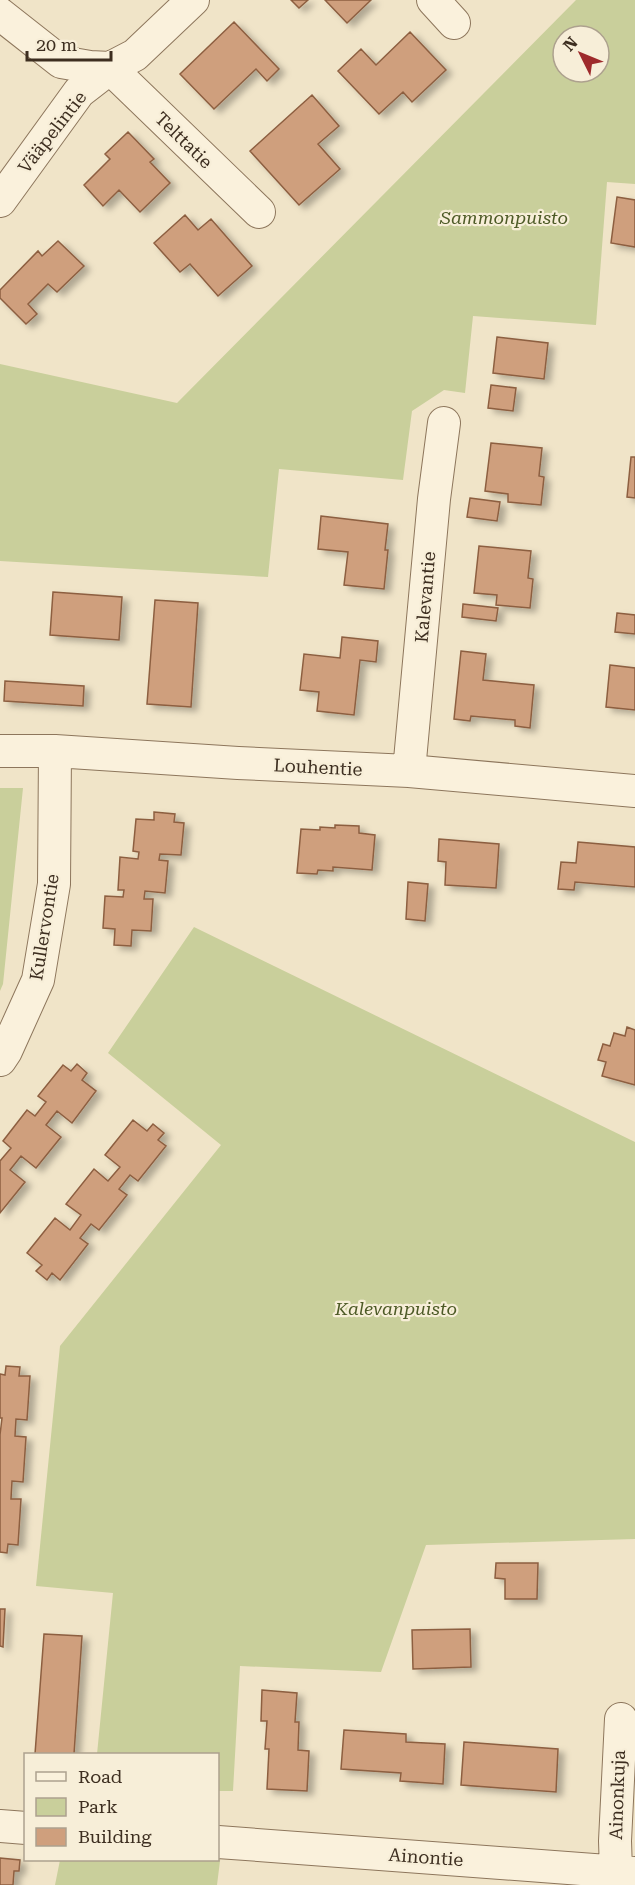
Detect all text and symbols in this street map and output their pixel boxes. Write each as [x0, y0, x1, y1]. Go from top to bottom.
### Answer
scale bar [27, 24, 111, 62]
north arrow [551, 24, 611, 84]
text: N [559, 33, 582, 55]
text: 20 m [36, 34, 77, 55]
street label: Vääpelintie [13, 87, 91, 177]
street label: Telttatie [151, 108, 217, 172]
park label: Sammonpuisto [439, 207, 568, 228]
street label: Kalevantie [411, 550, 439, 644]
street label: Louhentie [273, 754, 363, 780]
street label: Kullervontie [25, 872, 63, 982]
park label: Kalevanpuisto [334, 1298, 457, 1319]
street label: Ainonkuja [605, 1750, 629, 1840]
legend [24, 1753, 219, 1861]
text: Road [78, 1766, 123, 1787]
text: Park [78, 1796, 118, 1817]
text: Building [78, 1826, 152, 1847]
street label: Ainontie [388, 1844, 464, 1870]

